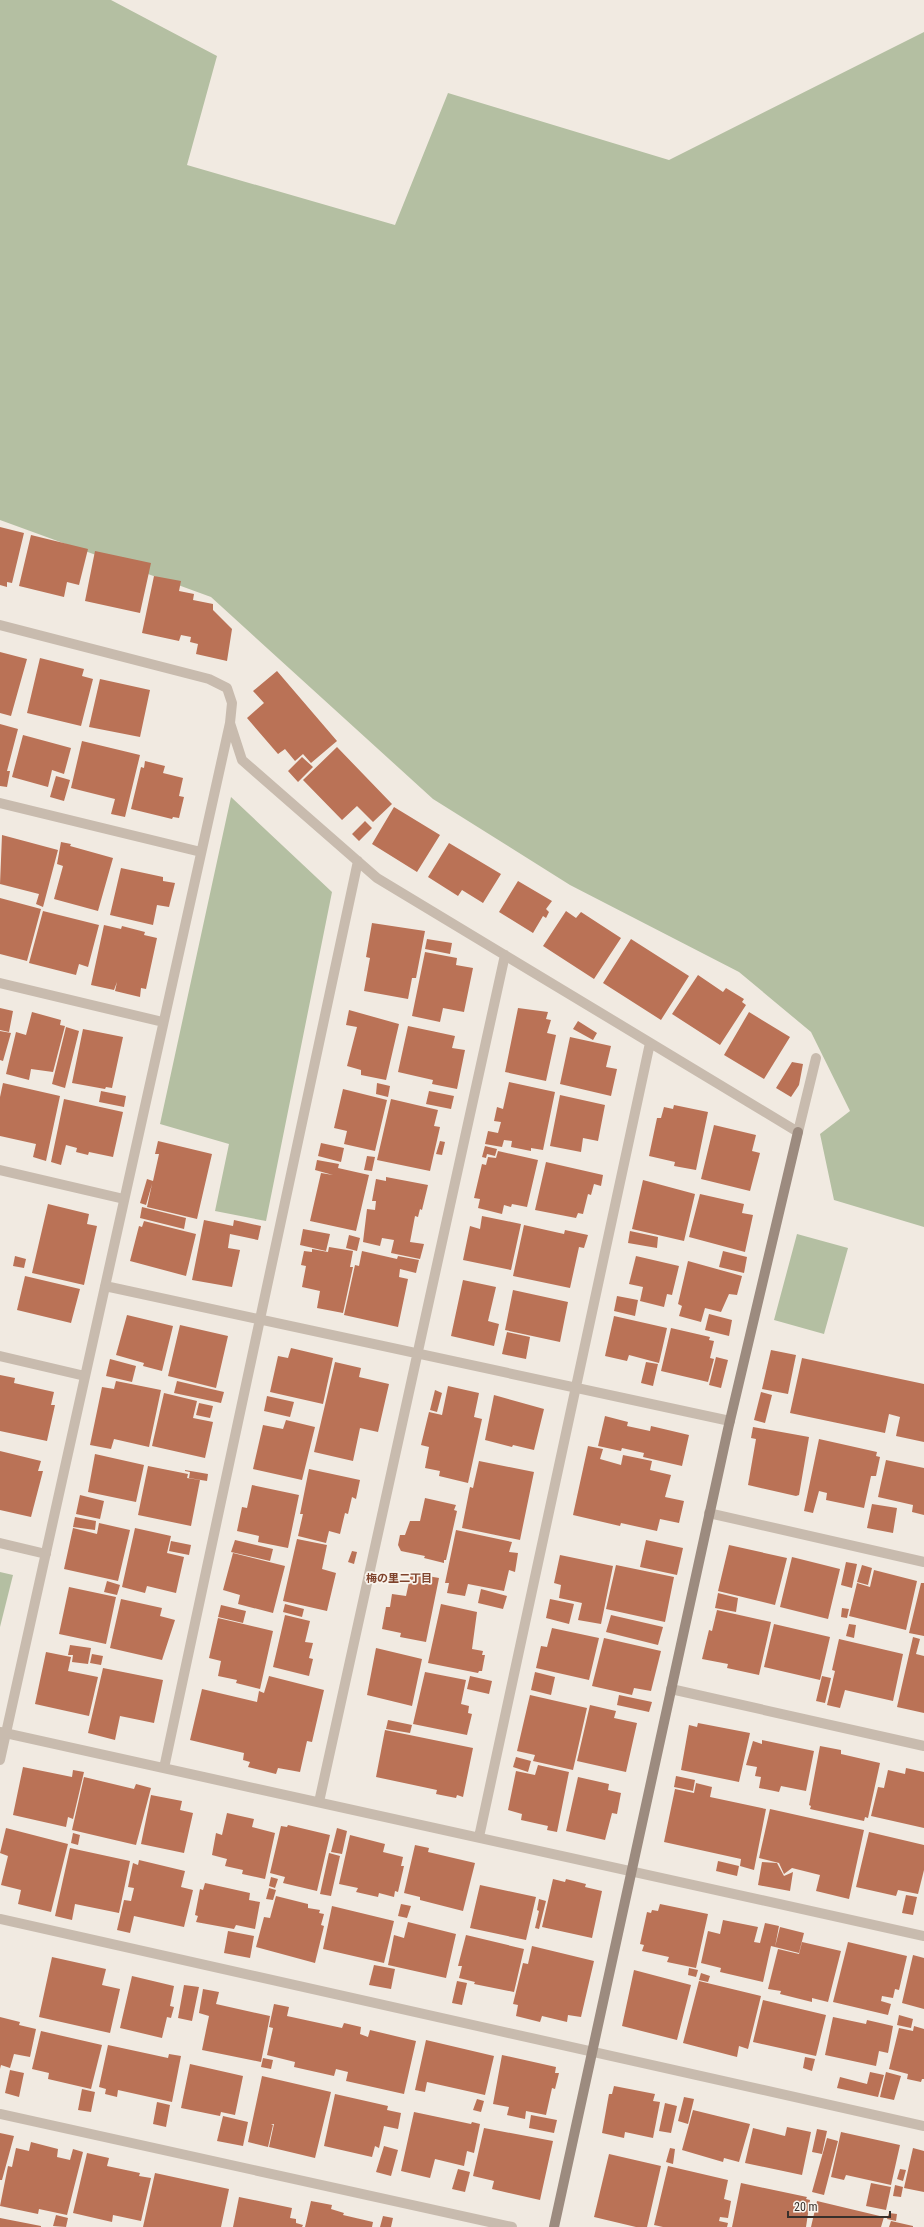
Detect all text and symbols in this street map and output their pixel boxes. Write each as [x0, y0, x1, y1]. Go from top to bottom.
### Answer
district label: 梅の里二丁目 [366, 1572, 432, 1585]
scale bar [788, 2193, 890, 2219]
text: 20 m [794, 2200, 818, 2214]

